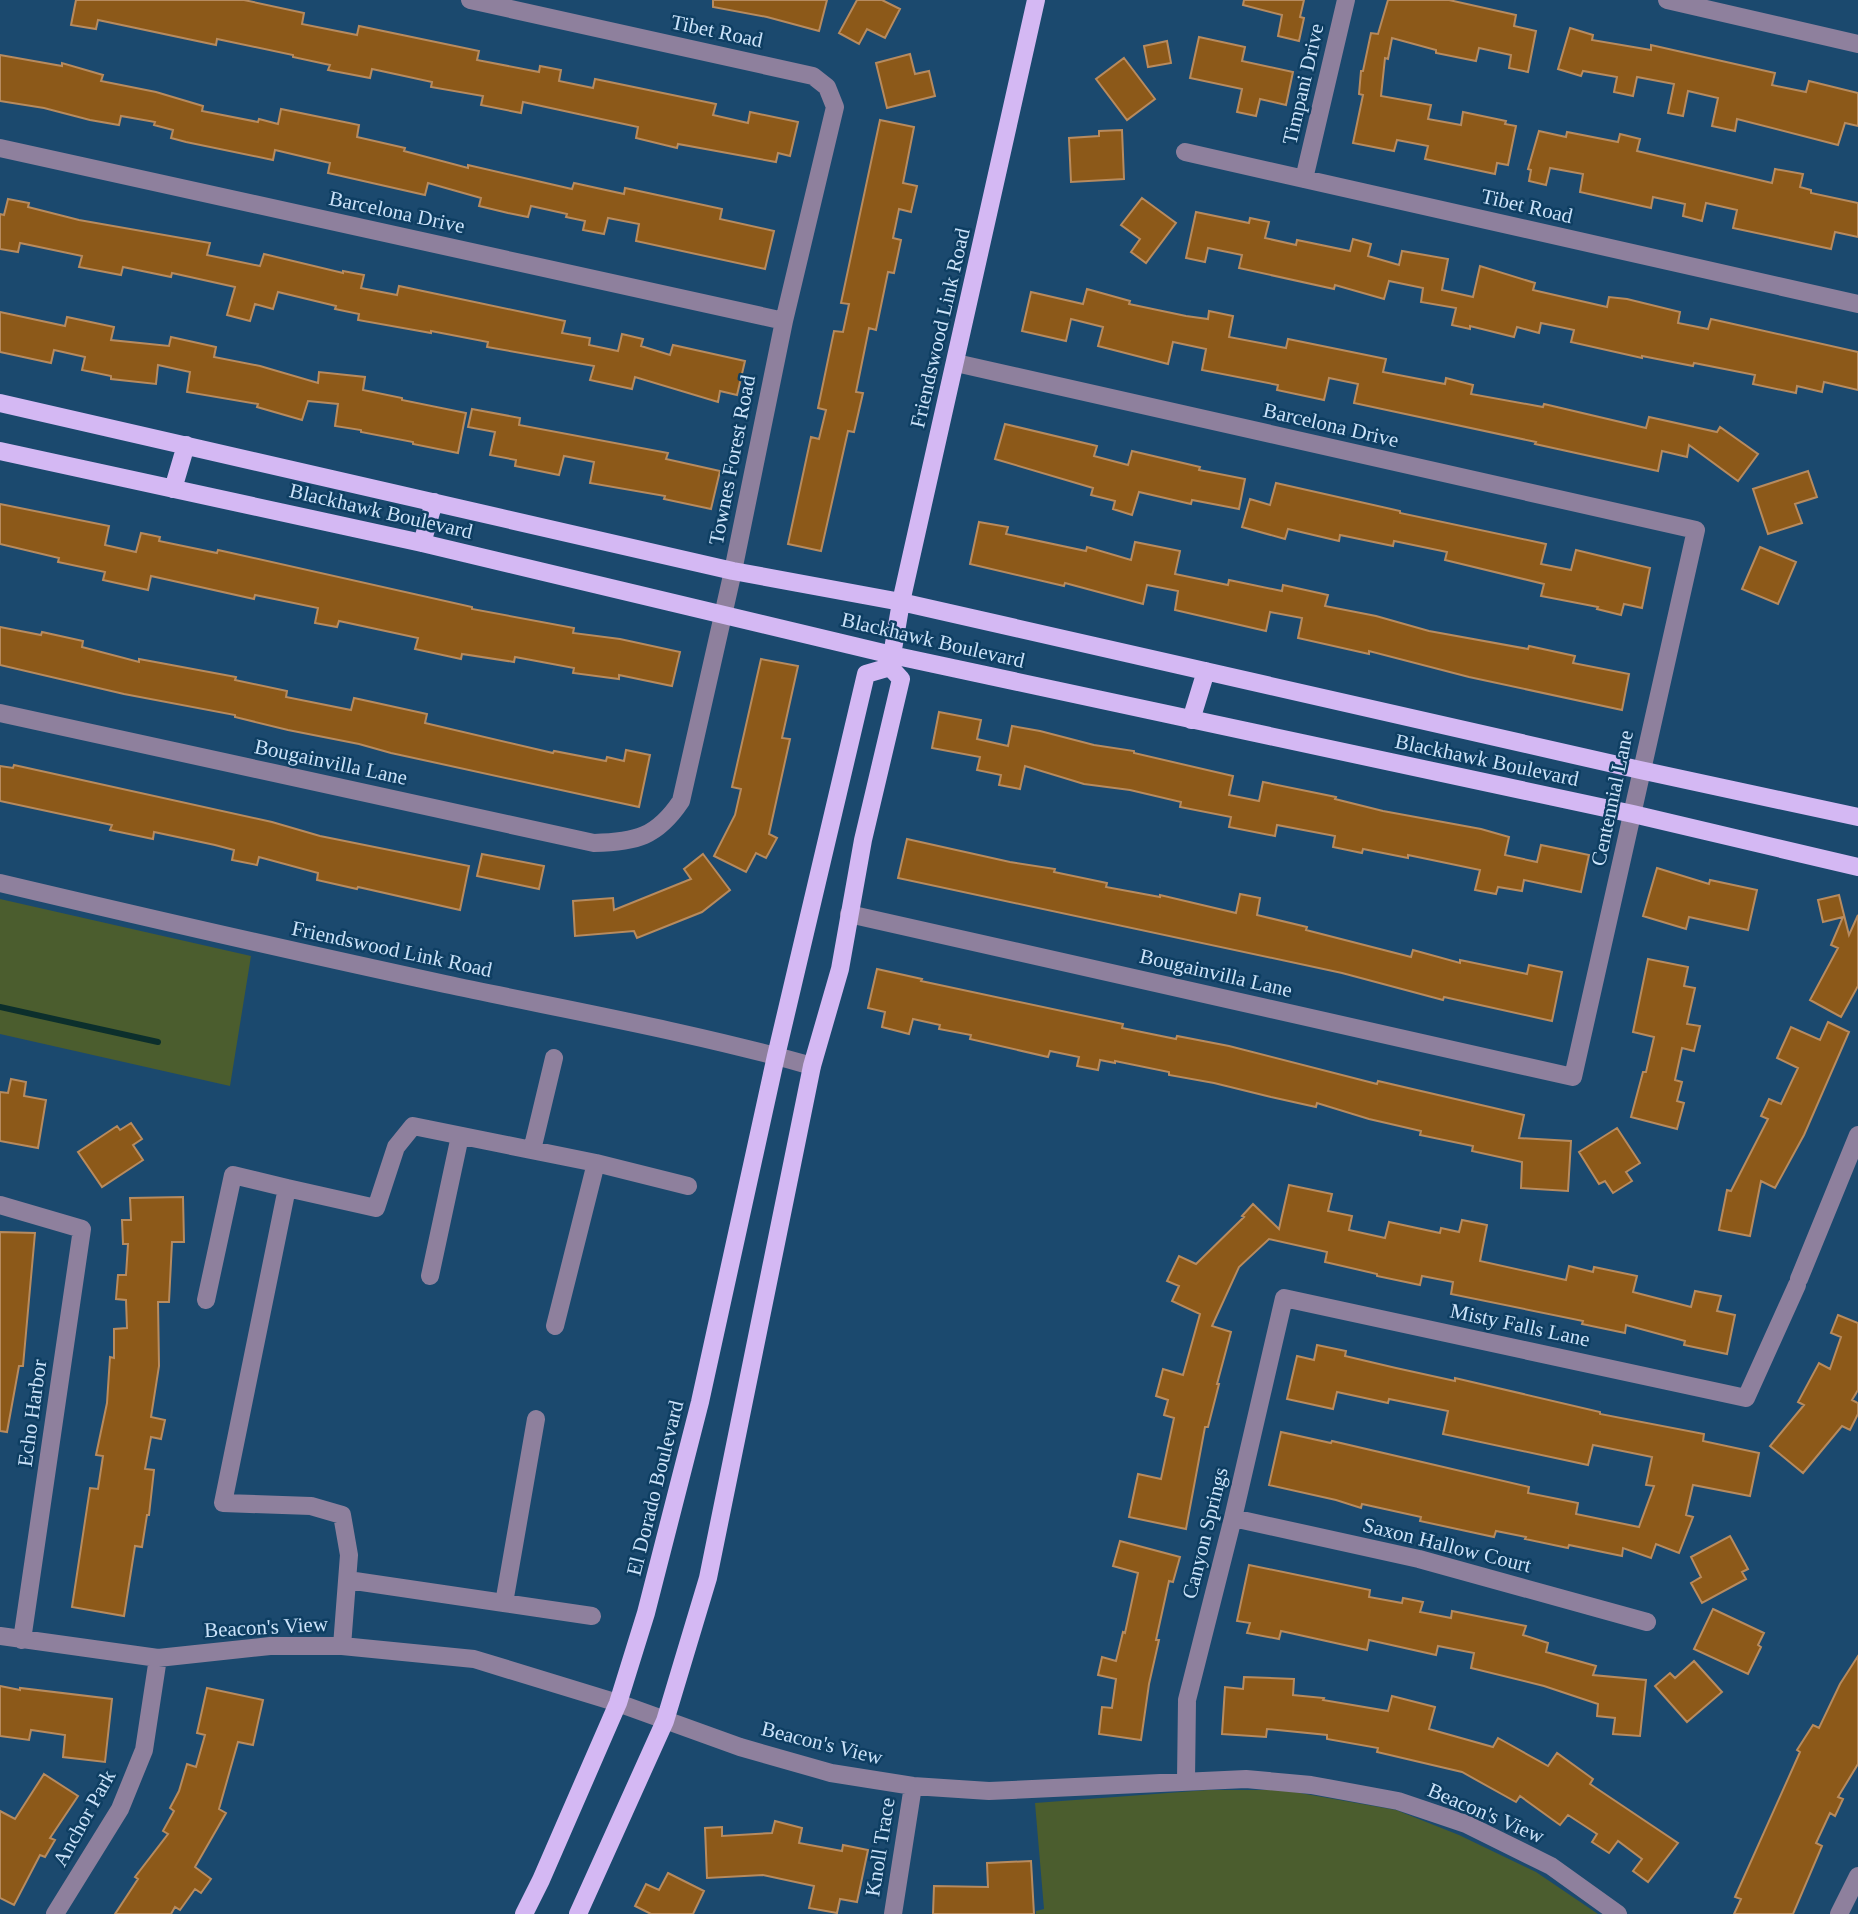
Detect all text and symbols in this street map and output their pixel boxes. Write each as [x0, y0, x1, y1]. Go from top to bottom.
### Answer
street label: Tibet Road [669, 10, 766, 53]
street label: Timpani Drive [1277, 21, 1329, 147]
street label: Tibet Road [1479, 184, 1576, 228]
street label: Barcelona Drive [327, 186, 467, 238]
street label: Friendswood Link Road [905, 225, 975, 430]
street label: Townes Forest Road [704, 373, 760, 547]
street label: Barcelona Drive [1261, 398, 1401, 452]
street label: Blackhawk Boulevard [287, 478, 475, 544]
street label: Blackhawk Boulevard [839, 607, 1027, 673]
street label: Centennial Lane [1586, 728, 1638, 868]
street label: Blackhawk Boulevard [1393, 729, 1582, 791]
street label: Bougainvilla Lane [252, 734, 410, 790]
street label: Friendswood Link Road [290, 916, 495, 982]
street label: Bougainvilla Lane [1137, 944, 1295, 1002]
street label: Misty Falls Lane [1448, 1298, 1592, 1352]
street label: Echo Harbor [13, 1358, 51, 1468]
street label: El Dorado Boulevard [622, 1397, 688, 1578]
street label: Canyon Springs [1177, 1465, 1233, 1601]
street label: Saxon Hallow Court [1360, 1512, 1534, 1578]
street label: Beacon's View [203, 1612, 329, 1642]
street label: Beacon's View [759, 1716, 886, 1770]
street label: Anchor Park [48, 1765, 121, 1870]
street label: Beacon's View [1424, 1778, 1549, 1849]
street label: Knoll Trace [860, 1796, 900, 1898]

